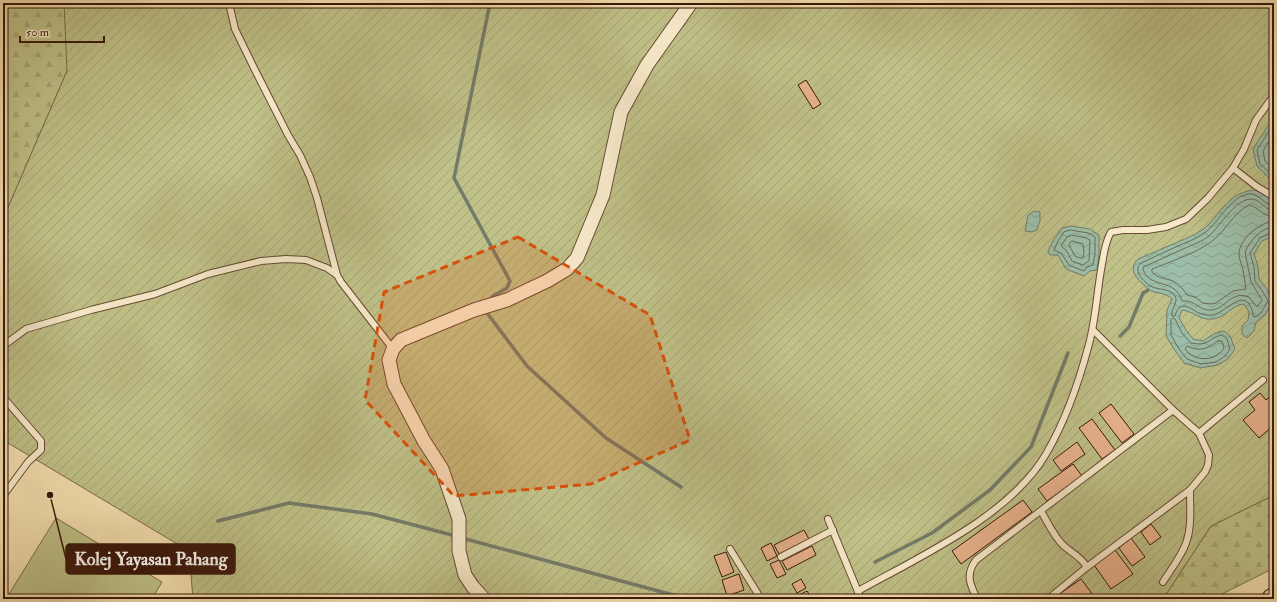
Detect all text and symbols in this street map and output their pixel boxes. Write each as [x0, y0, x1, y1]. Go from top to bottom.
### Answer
scale bar [20, 18, 104, 44]
text: 50 m [26, 25, 50, 40]
callout: Kolej Yayasan Pahang [66, 544, 235, 574]
text: Kolej Yayasan Pahang [74, 548, 229, 571]

